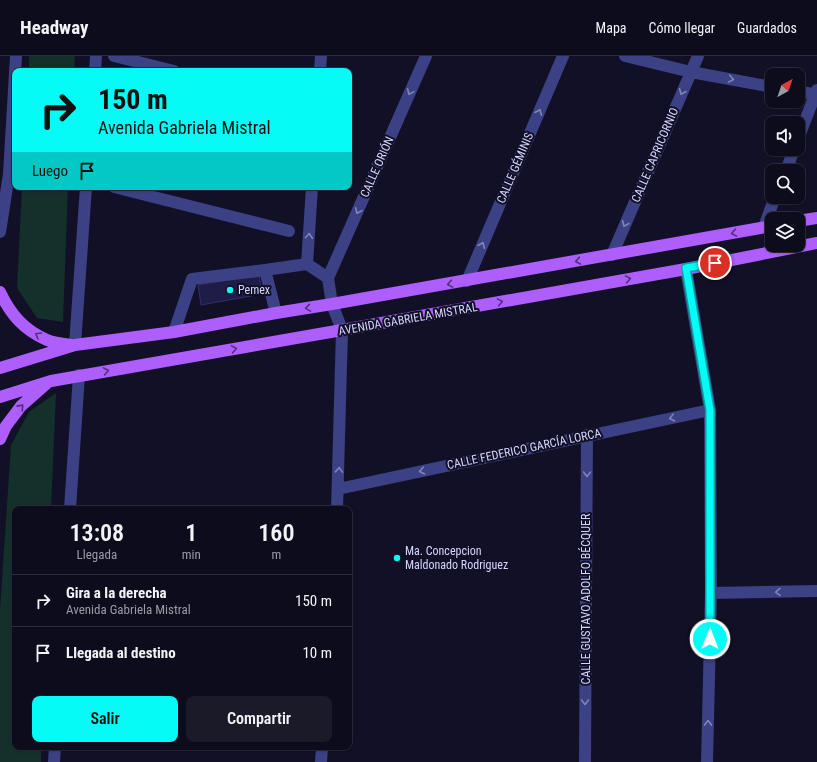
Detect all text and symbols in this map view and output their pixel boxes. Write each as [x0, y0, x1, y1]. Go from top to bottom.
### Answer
text: Headway [20, 16, 88, 39]
text: Mapa [596, 20, 627, 36]
text: Cómo llegar [649, 20, 715, 36]
text: Guardados [737, 20, 797, 36]
north arrow [765, 68, 805, 108]
map controls [765, 68, 805, 252]
one-way arrow [728, 75, 735, 83]
text: 150 m [98, 83, 168, 116]
icon: right [32, 84, 84, 136]
one-way arrow [407, 87, 415, 95]
one-way arrow [679, 88, 687, 95]
street label: CALLE CAPRICORNIO [629, 105, 681, 205]
one-way arrow [534, 109, 542, 117]
button: sound [765, 116, 805, 156]
text: Avenida Gabriela Mistral [98, 117, 271, 138]
street label: CALLE GÉMINIS [493, 130, 536, 206]
street label: CALLE ORIÓN [356, 134, 397, 200]
icon: arrive [76, 160, 98, 182]
text: Luego [32, 162, 68, 180]
button: search [765, 164, 805, 204]
one-way arrow [354, 207, 362, 214]
button: layers [765, 212, 805, 252]
one-way arrow [622, 221, 630, 228]
one-way arrow [731, 228, 737, 236]
one-way arrow [305, 233, 313, 239]
one-way arrow [478, 241, 486, 248]
pin [698, 246, 732, 280]
icon: arrive [704, 252, 726, 274]
one-way arrow [575, 256, 581, 265]
one-way arrow [625, 275, 631, 284]
one-way arrow [447, 279, 453, 287]
place label: Pemex [238, 283, 270, 297]
marker: Pemex [225, 285, 235, 295]
one-way arrow [497, 298, 503, 307]
street label: AVENIDA GABRIELA MISTRAL [337, 300, 479, 338]
one-way arrow [305, 303, 311, 312]
one-way arrow [35, 332, 42, 339]
one-way arrow [231, 345, 237, 354]
one-way arrow [103, 367, 109, 376]
one-way arrow [16, 404, 24, 412]
one-way arrow [669, 413, 675, 421]
street label: CALLE FEDERICO GARCÍA LORCA [445, 425, 602, 472]
one-way arrow [418, 466, 425, 474]
one-way arrow [335, 467, 343, 473]
one-way arrow [583, 471, 591, 477]
street label: CALLE GUSTAVO ADOLFO BÉCQUER [578, 513, 593, 684]
text: 13:08 [70, 519, 124, 547]
text: 1 [185, 519, 197, 547]
text: 160 [258, 519, 294, 547]
place label: Ma. Concepcion Maldonado Rodriguez [405, 544, 508, 572]
text: Llegada [77, 547, 117, 562]
text: min [182, 547, 201, 562]
text: m [271, 547, 281, 562]
marker: Ma. Concepcion Maldonado Rodriguez [392, 553, 402, 563]
text: Gira a la derecha [66, 584, 167, 602]
one-way arrow [775, 588, 781, 596]
icon: right [32, 590, 54, 612]
text: 150 m [295, 592, 332, 610]
text: Avenida Gabriela Mistral [66, 602, 191, 617]
position arrow [689, 618, 731, 660]
icon: arrive [32, 642, 54, 664]
text: Llegada al destino [66, 644, 176, 662]
text: 10 m [302, 644, 332, 662]
button: Salir [32, 696, 178, 742]
button: Compartir [186, 696, 332, 742]
one-way arrow [581, 699, 589, 705]
one-way arrow [704, 720, 712, 726]

